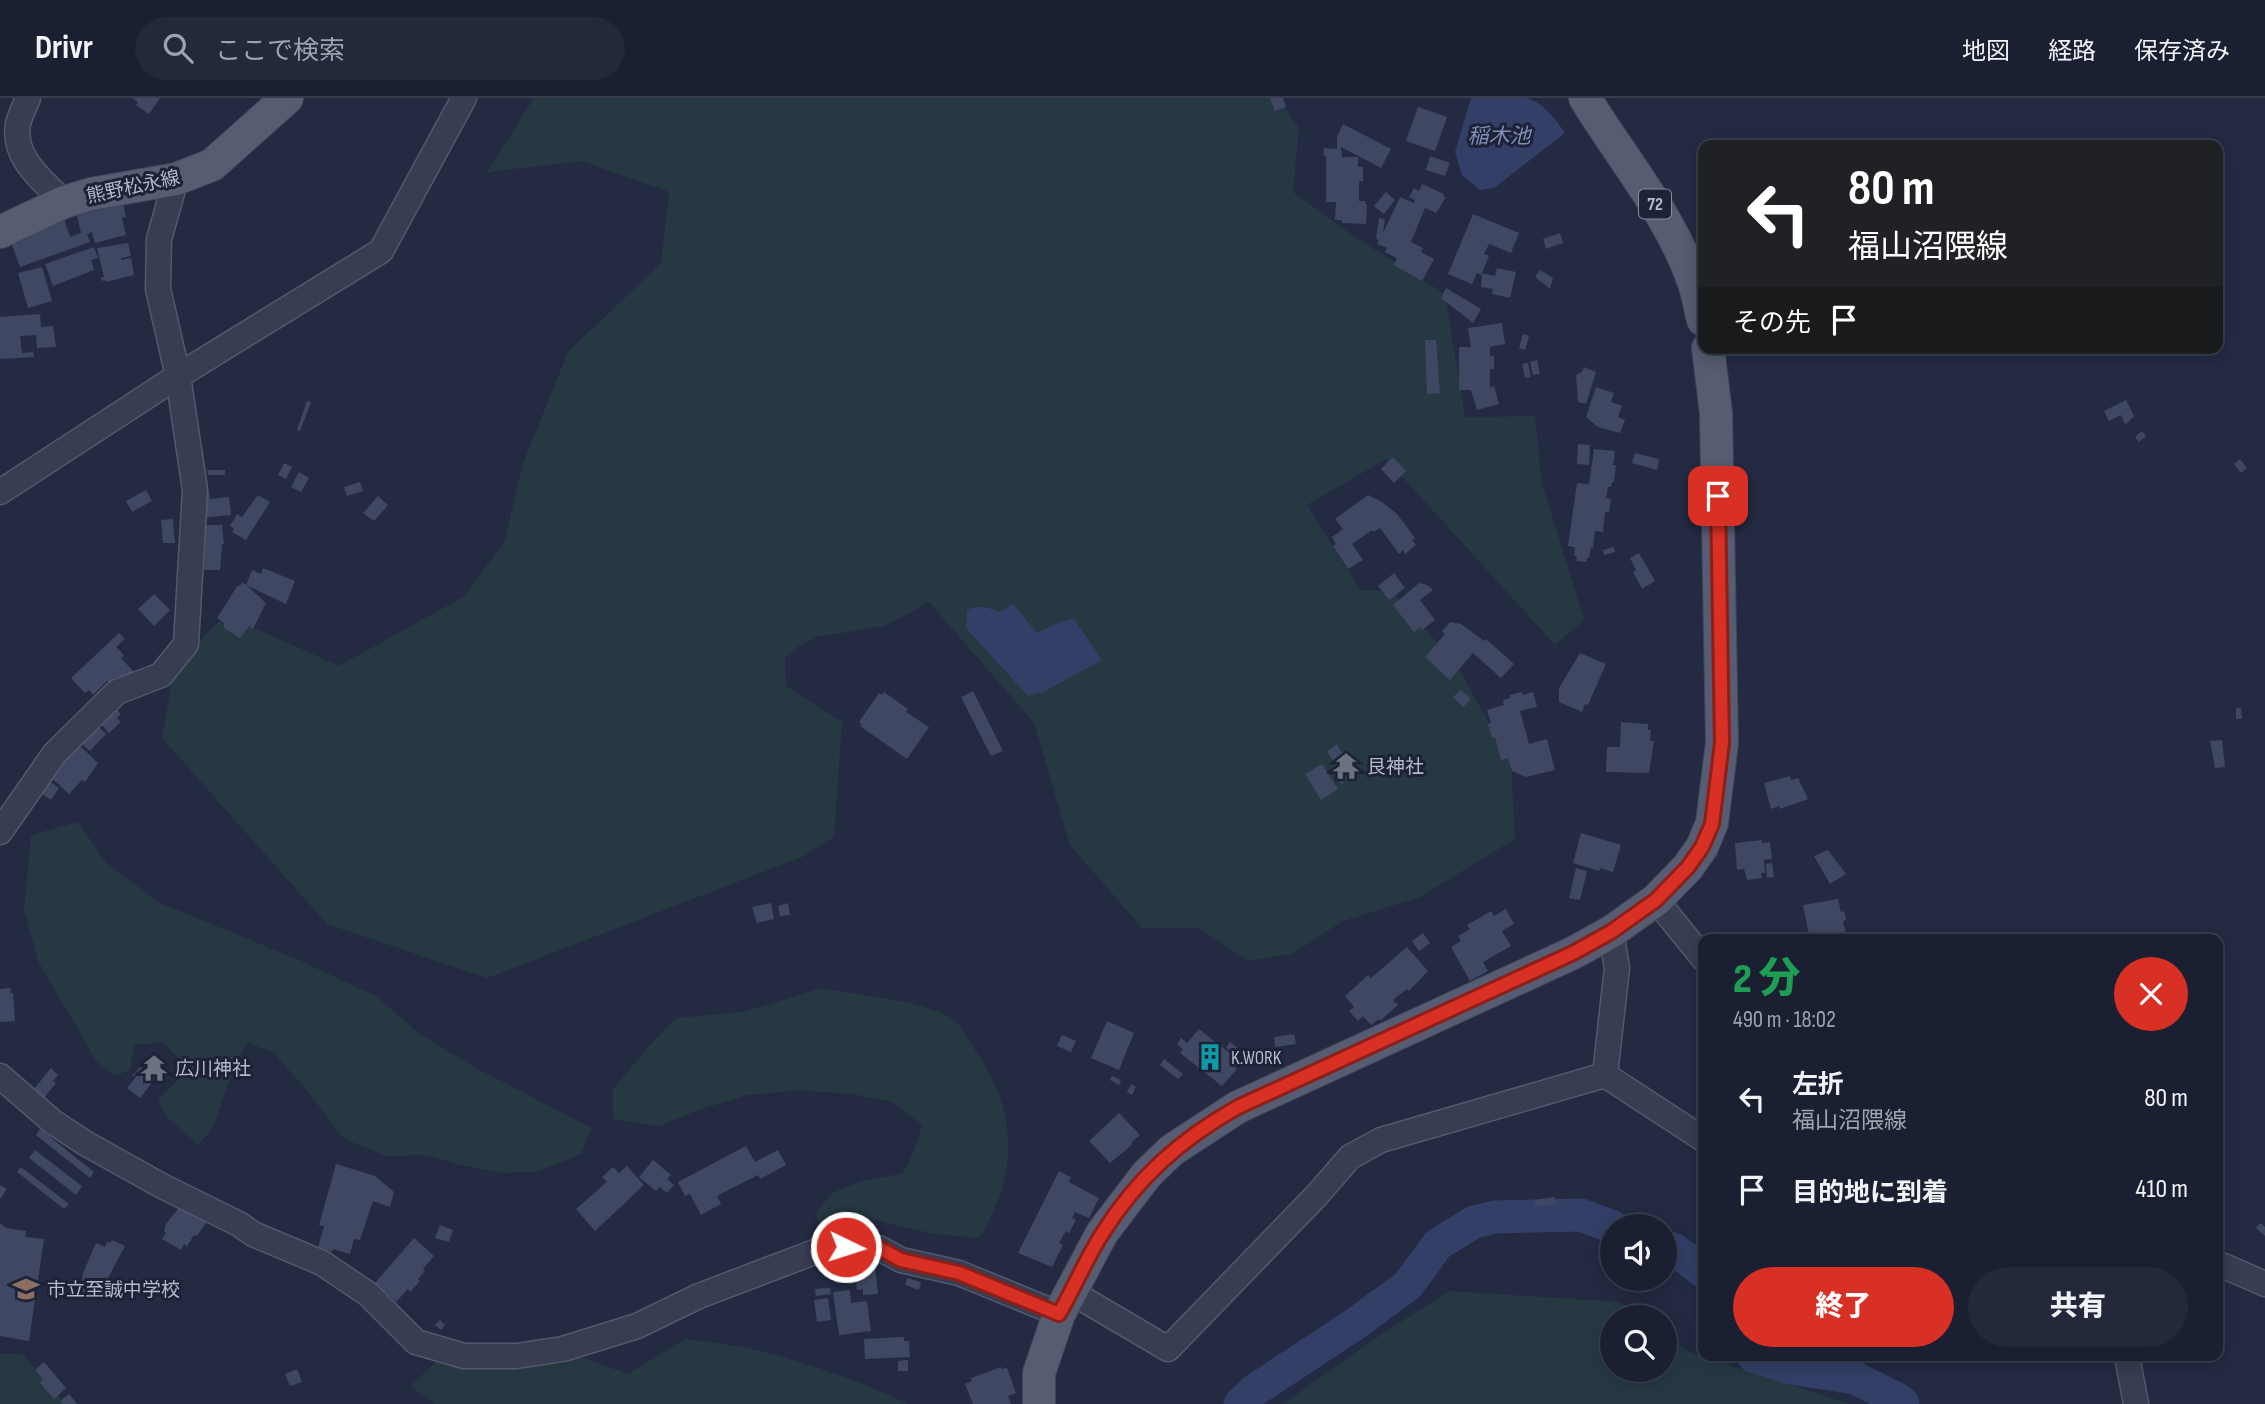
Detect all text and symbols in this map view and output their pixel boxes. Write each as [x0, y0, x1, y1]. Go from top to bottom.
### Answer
search box [135, 17, 625, 80]
text: Drivr [35, 28, 93, 68]
icon: search [159, 29, 197, 67]
text: ここで検索 [215, 36, 345, 67]
text: 地図 [1962, 37, 2010, 66]
text: 経路 [2048, 37, 2096, 66]
text: 保存済み [2134, 37, 2230, 66]
water label: 稲木池 [1468, 124, 1532, 149]
text: 80 m [1848, 160, 1935, 219]
street label: 熊野松永線 [84, 166, 182, 209]
icon: left [1733, 168, 1824, 259]
road number: 72 [1639, 190, 1671, 218]
text: 福山沼隈線 [1848, 228, 2008, 267]
icon: arrive [1825, 301, 1863, 339]
text: その先 [1733, 308, 1811, 339]
pin [1688, 466, 1748, 526]
icon: arrive [1699, 477, 1737, 515]
temple icon: 艮神社 [1331, 751, 1361, 781]
place label: 艮神社 [1367, 756, 1424, 779]
text: 2 分 [1733, 954, 1800, 1005]
button: close [2114, 957, 2188, 1031]
text: 490 m · 18:02 [1733, 1006, 1836, 1034]
building icon: K.WORK [1195, 1042, 1225, 1072]
place label: K.WORK [1231, 1047, 1282, 1070]
temple icon: 広川神社 [139, 1053, 169, 1083]
place label: 広川神社 [175, 1058, 251, 1081]
text: 左折 [1792, 1070, 1844, 1101]
icon: left [1733, 1080, 1771, 1118]
text: 80 m [2144, 1083, 2188, 1114]
text: 福山沼隈線 [1792, 1107, 1907, 1135]
icon: arrive [1733, 1171, 1771, 1209]
text: 410 m [2136, 1174, 2188, 1205]
text: 目的地に到着 [1792, 1178, 1948, 1209]
position arrow [809, 1210, 883, 1284]
map controls [1600, 1214, 1677, 1382]
button: sound [1600, 1214, 1677, 1291]
button: 終了 [1733, 1267, 1954, 1347]
button: 共有 [1968, 1267, 2188, 1347]
school or university icon: 市立至誠中学校 [11, 1274, 41, 1304]
place label: 市立至誠中学校 [47, 1279, 180, 1302]
button: search [1600, 1305, 1677, 1382]

